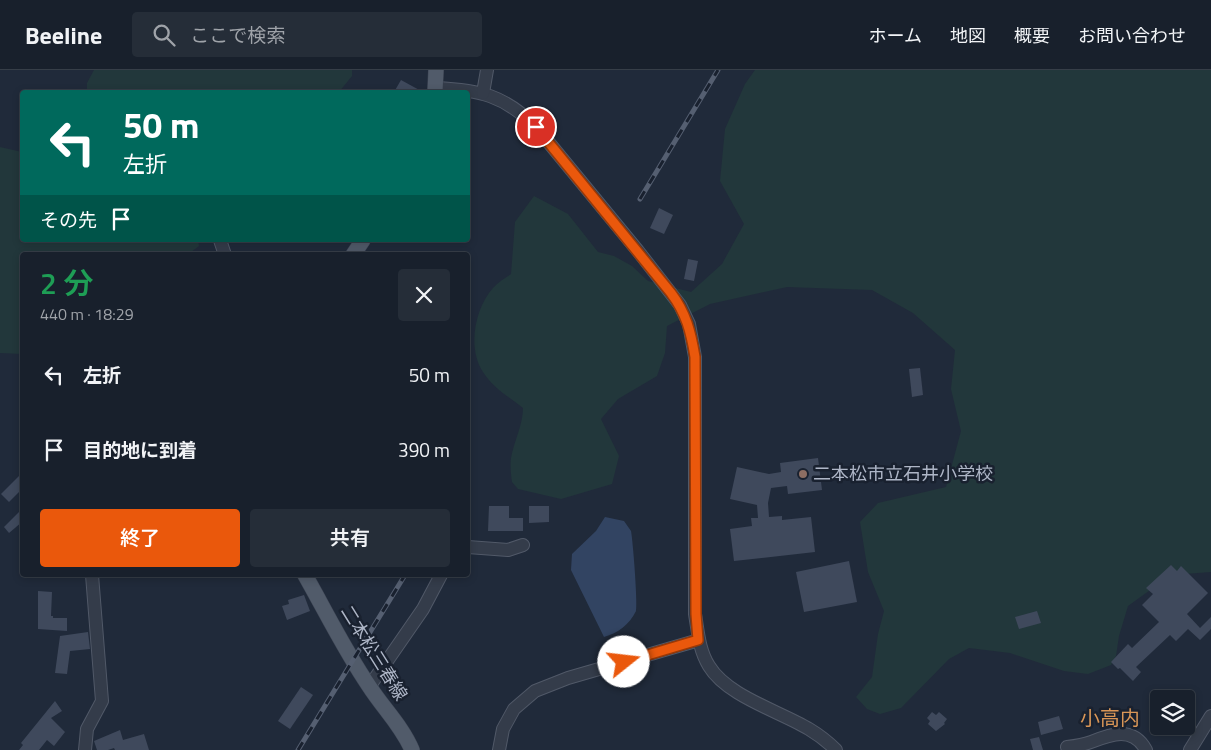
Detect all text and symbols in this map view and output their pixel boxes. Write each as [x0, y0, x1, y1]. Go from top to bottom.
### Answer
search box [132, 12, 482, 57]
text: Beeline [25, 17, 102, 53]
text: ここで検索 [190, 20, 285, 49]
icon: search [150, 21, 178, 49]
text: ホーム [869, 22, 922, 49]
text: 地図 [950, 22, 986, 49]
text: 概要 [1014, 22, 1050, 49]
text: お問い合わせ [1078, 22, 1186, 49]
text: 50 m [123, 98, 199, 152]
pin [515, 106, 557, 148]
icon: left [40, 110, 105, 175]
icon: arrive [522, 113, 550, 141]
text: 左折 [123, 147, 167, 181]
text: その先 [40, 205, 97, 234]
icon: arrive [107, 205, 135, 233]
text: 2 分 [40, 260, 93, 306]
button: close [398, 269, 450, 321]
text: 440 m · 18:29 [40, 302, 134, 326]
text: 左折 [83, 360, 121, 389]
text: 50 m [409, 360, 450, 389]
icon: left [40, 361, 68, 389]
text: 目的地に到着 [83, 435, 197, 464]
text: 390 m [398, 435, 450, 464]
icon: arrive [40, 436, 68, 464]
place label: 二本松市立石井小学校 [813, 460, 993, 487]
marker: 二本松市立石井小学校 [797, 468, 809, 480]
button: 終了 [40, 509, 240, 567]
button: 共有 [250, 509, 450, 567]
street label: 二本松三春線 [334, 600, 414, 706]
position arrow [597, 635, 649, 687]
map controls [1150, 690, 1195, 735]
button: layers [1150, 690, 1195, 735]
district label: 小高内 [1080, 702, 1140, 733]

